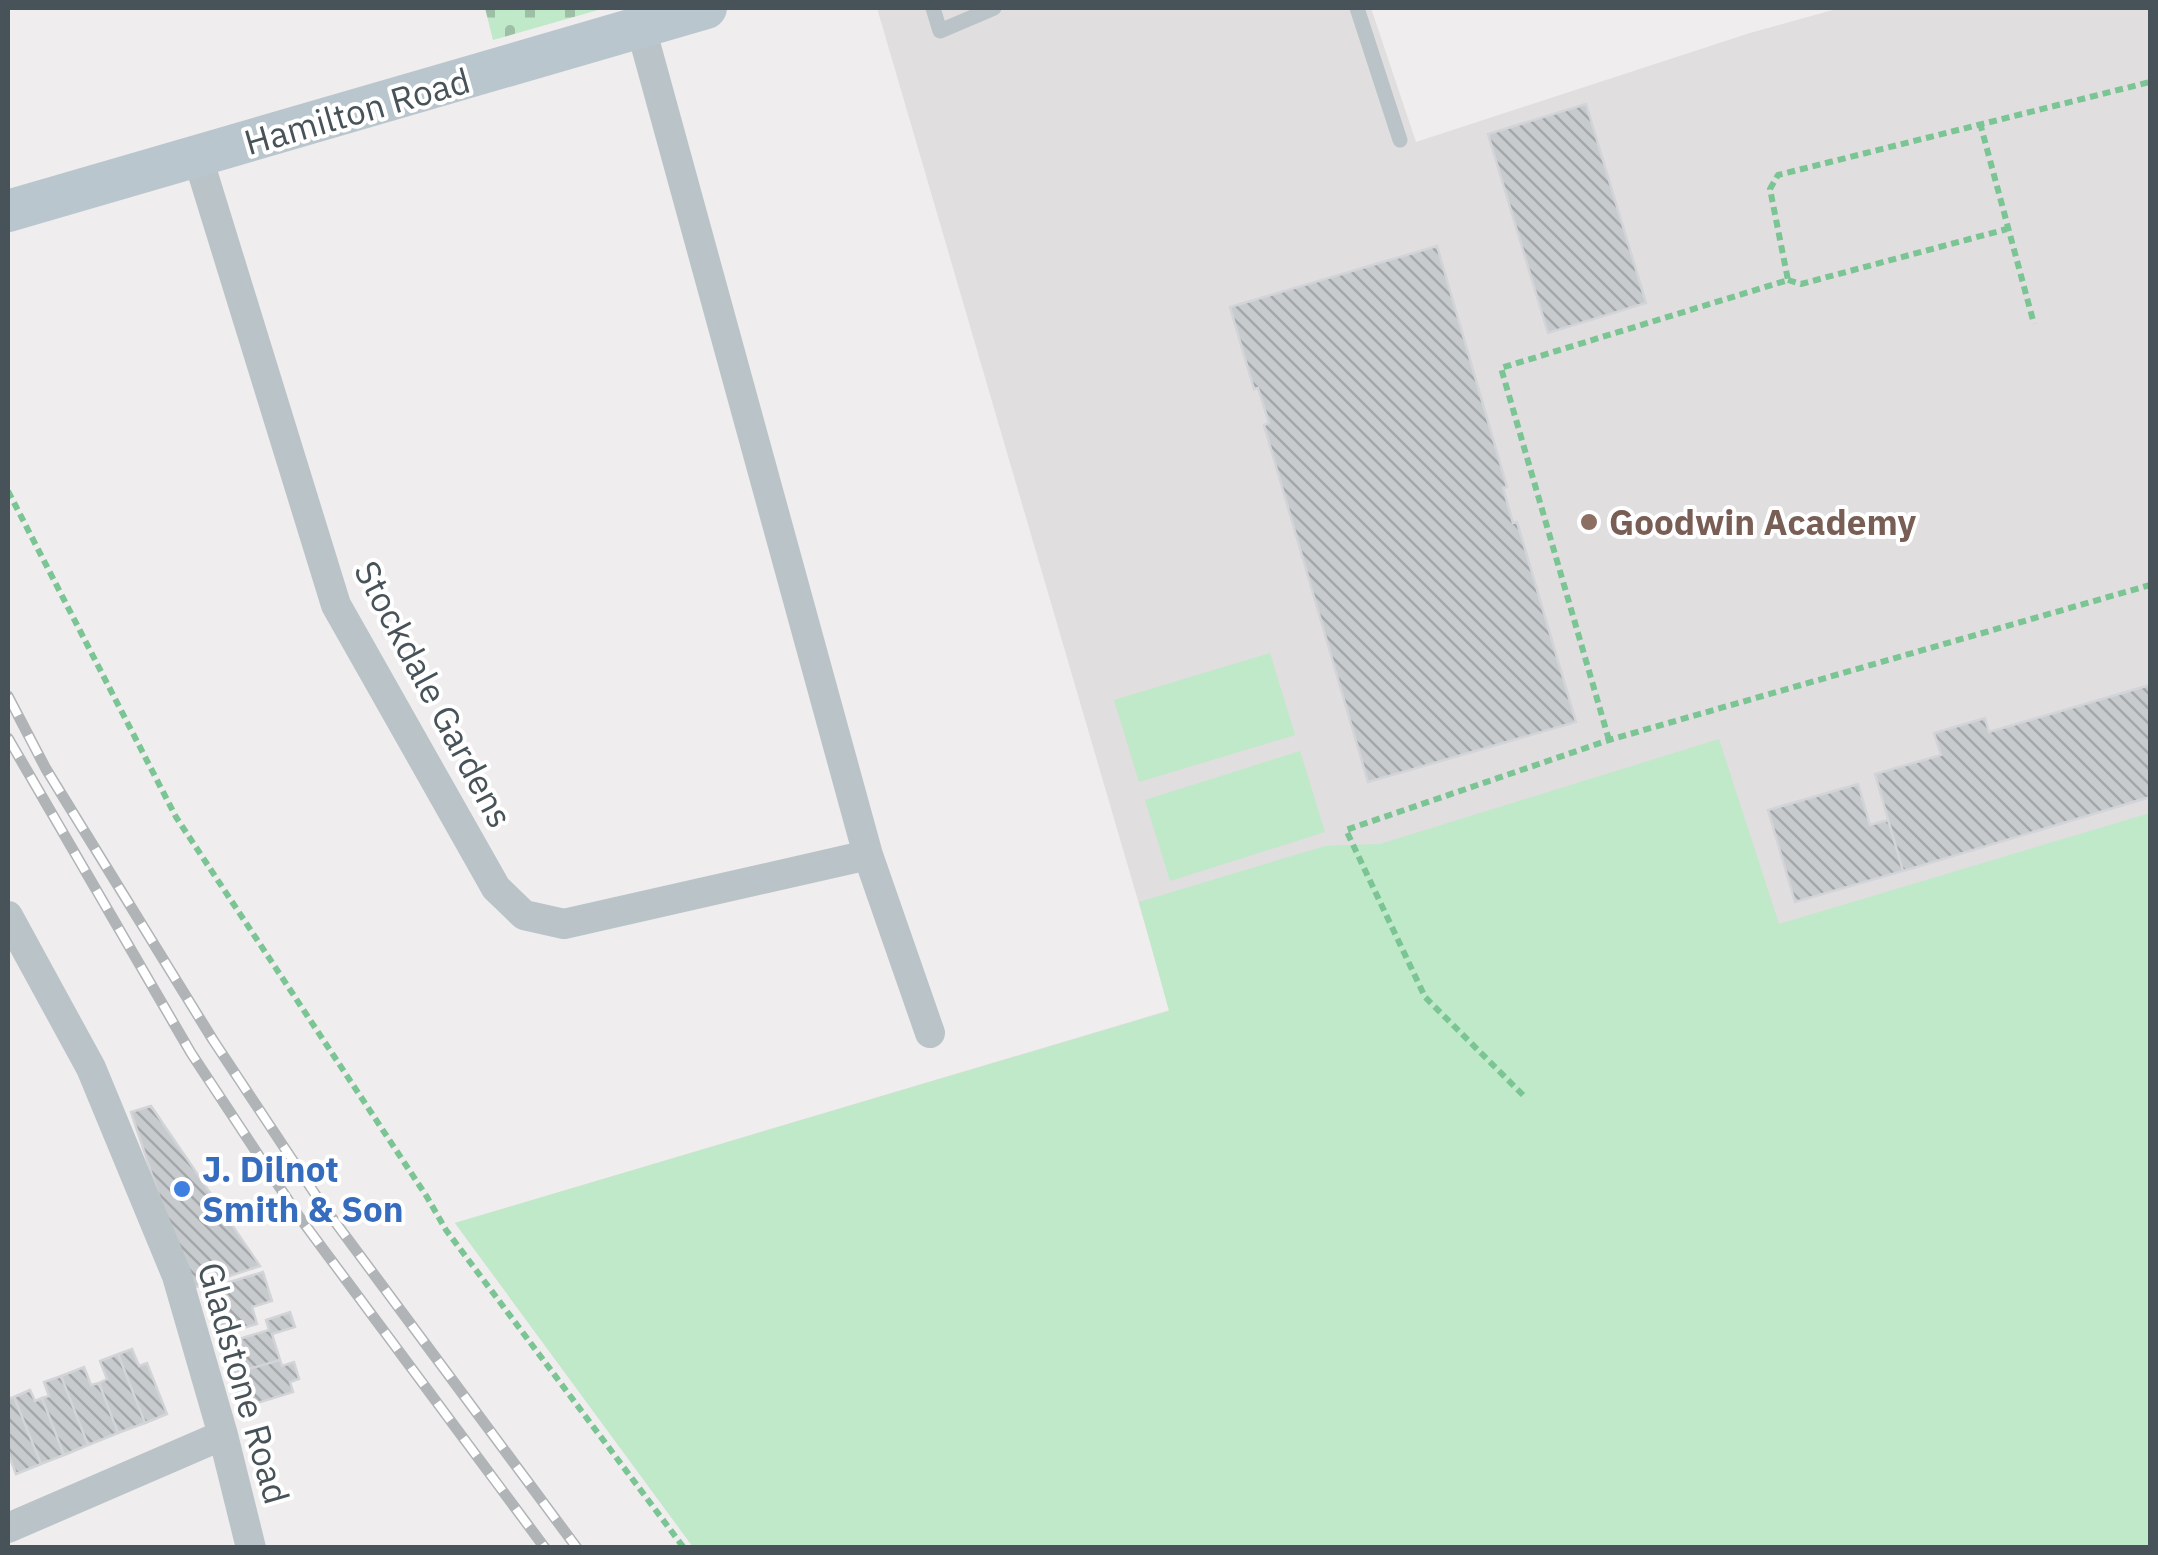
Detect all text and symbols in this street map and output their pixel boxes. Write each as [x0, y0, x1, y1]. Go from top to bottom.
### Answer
street label: Hamilton Road [239, 57, 475, 165]
place label: Goodwin Academy [1609, 499, 1916, 545]
marker: Goodwin Academy [1578, 511, 1600, 533]
street label: Stockdale Gardens [344, 553, 524, 835]
place label: J. Dilnot Smith & Son [202, 1146, 404, 1232]
marker: J. Dilnot Smith & Son [171, 1178, 193, 1200]
street label: Gladstone Road [188, 1257, 300, 1509]

